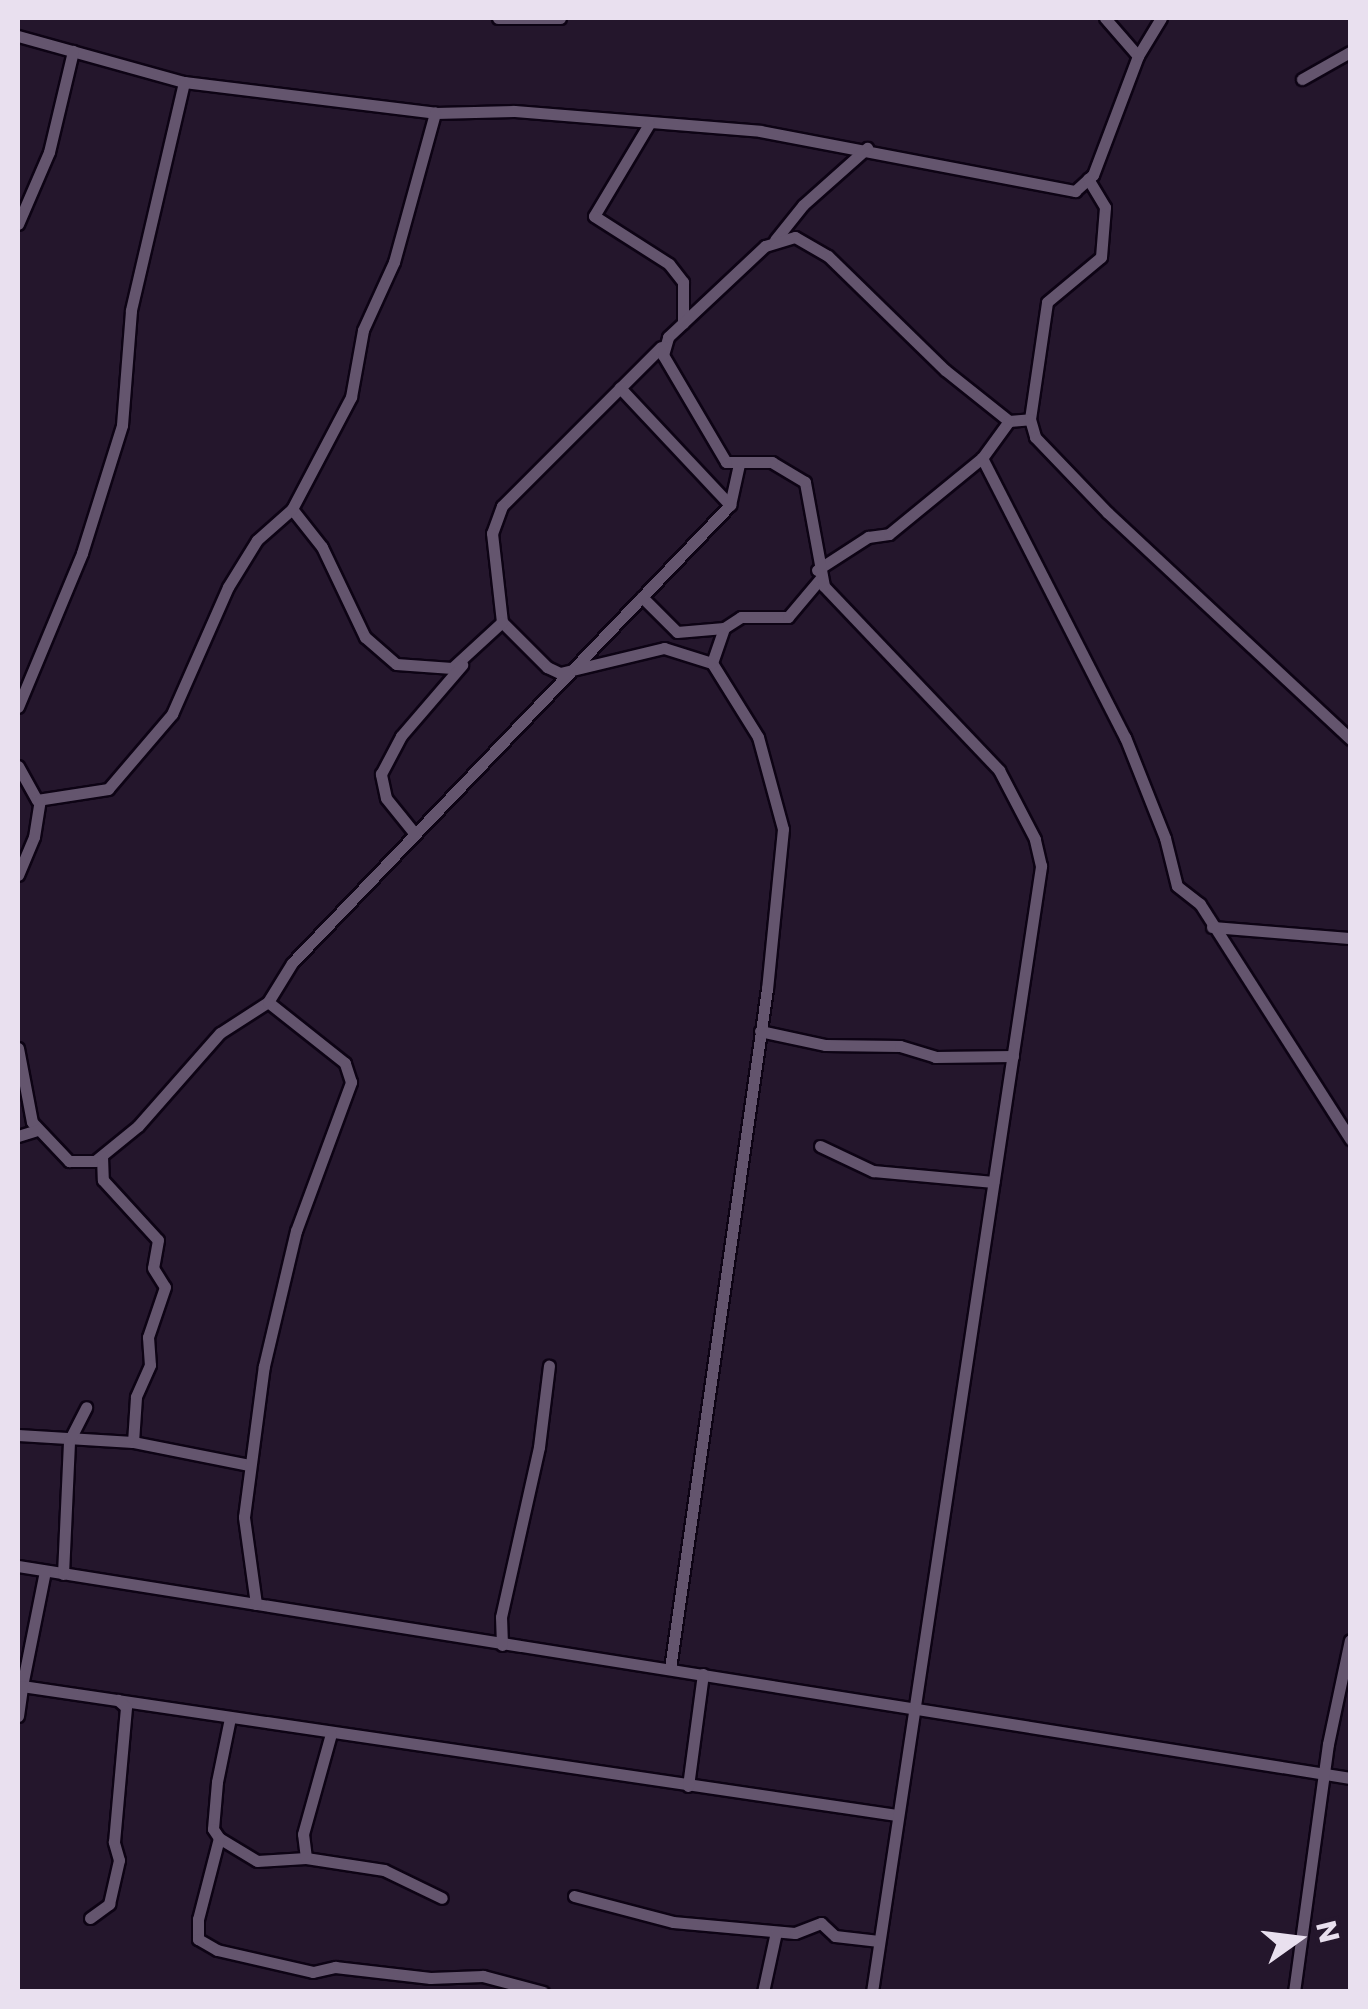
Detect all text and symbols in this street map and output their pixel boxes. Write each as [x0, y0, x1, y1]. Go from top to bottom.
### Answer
north arrow [1248, 1889, 1348, 1989]
text: N [1306, 1917, 1349, 1947]

